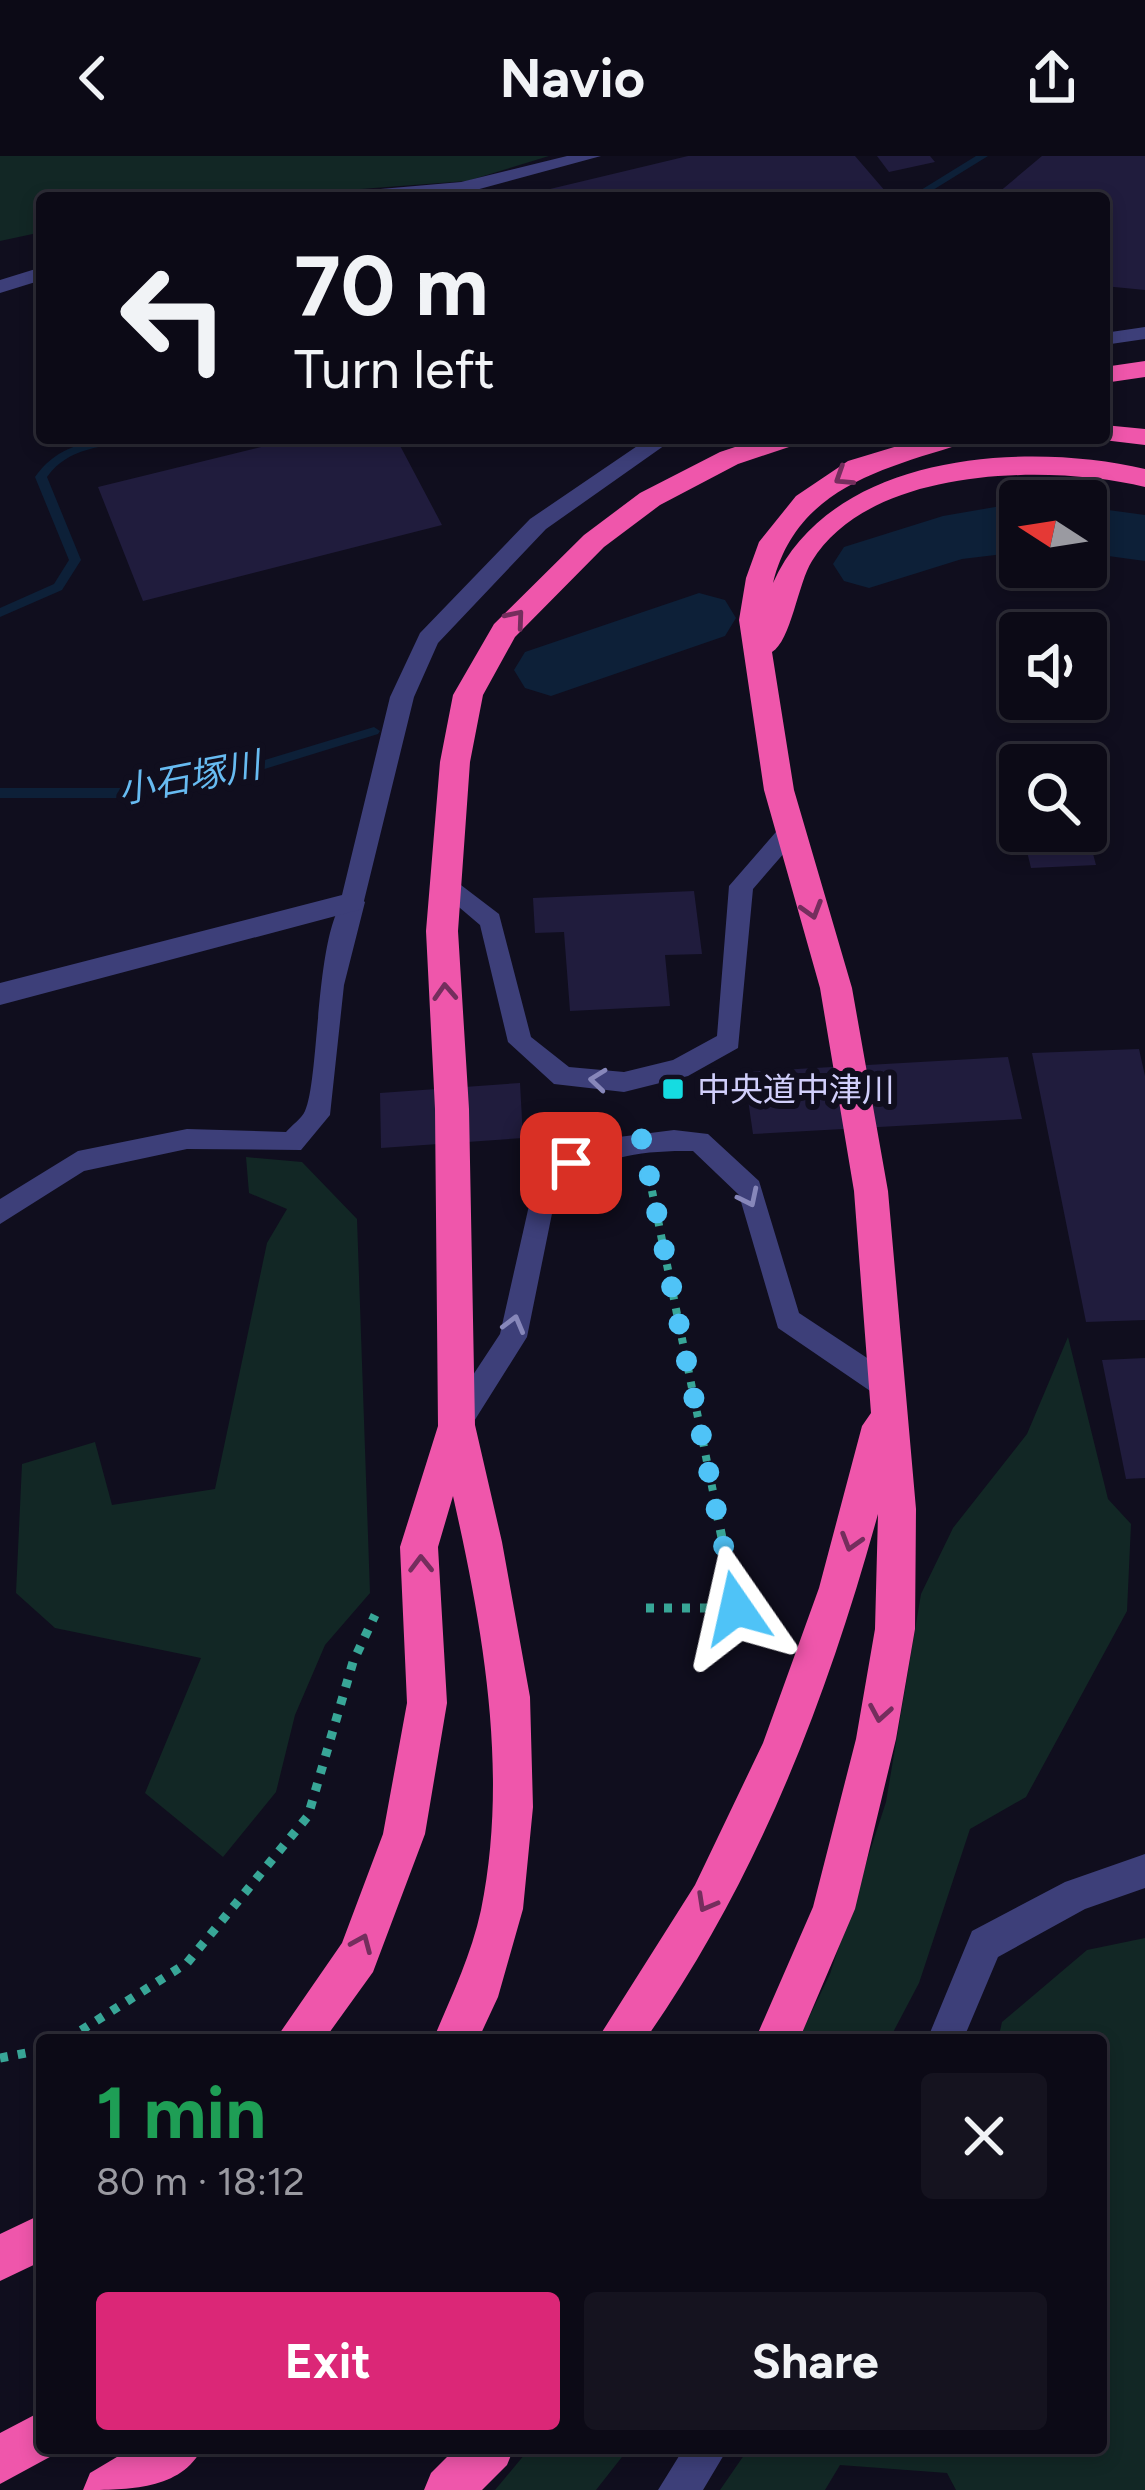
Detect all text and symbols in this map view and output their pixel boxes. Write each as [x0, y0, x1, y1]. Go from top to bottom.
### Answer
icon: back [60, 45, 126, 111]
icon: share [1019, 45, 1085, 111]
text: Navio [500, 46, 645, 111]
text: 70 m [294, 235, 488, 336]
icon: left [96, 240, 252, 396]
text: Turn left [294, 337, 495, 402]
one-way arrow [835, 463, 857, 485]
north arrow [999, 480, 1107, 588]
map controls [999, 480, 1107, 852]
one-way arrow [502, 610, 524, 632]
button: sound [999, 612, 1107, 720]
water label: 小石塚川 [114, 742, 268, 812]
button: search [999, 744, 1107, 852]
one-way arrow [798, 899, 823, 920]
one-way arrow [433, 982, 459, 1001]
one-way arrow [588, 1068, 607, 1093]
place label: 中央道中津川 [697, 1070, 895, 1109]
marker: 中央道中津川 [660, 1076, 686, 1102]
pin [520, 1112, 622, 1214]
icon: arrive [538, 1130, 604, 1196]
one-way arrow [735, 1186, 758, 1208]
one-way arrow [499, 1314, 524, 1335]
one-way arrow [841, 1531, 866, 1552]
position arrow [673, 1545, 799, 1671]
one-way arrow [408, 1554, 434, 1572]
one-way arrow [869, 1703, 894, 1723]
one-way arrow [697, 1890, 720, 1911]
one-way arrow [348, 1934, 372, 1955]
text: 1 min [96, 2070, 266, 2156]
button: close [921, 2073, 1047, 2199]
text: 80 m · 18:12 [96, 2158, 305, 2205]
button: Exit [96, 2292, 560, 2430]
button: Share [584, 2292, 1047, 2430]

